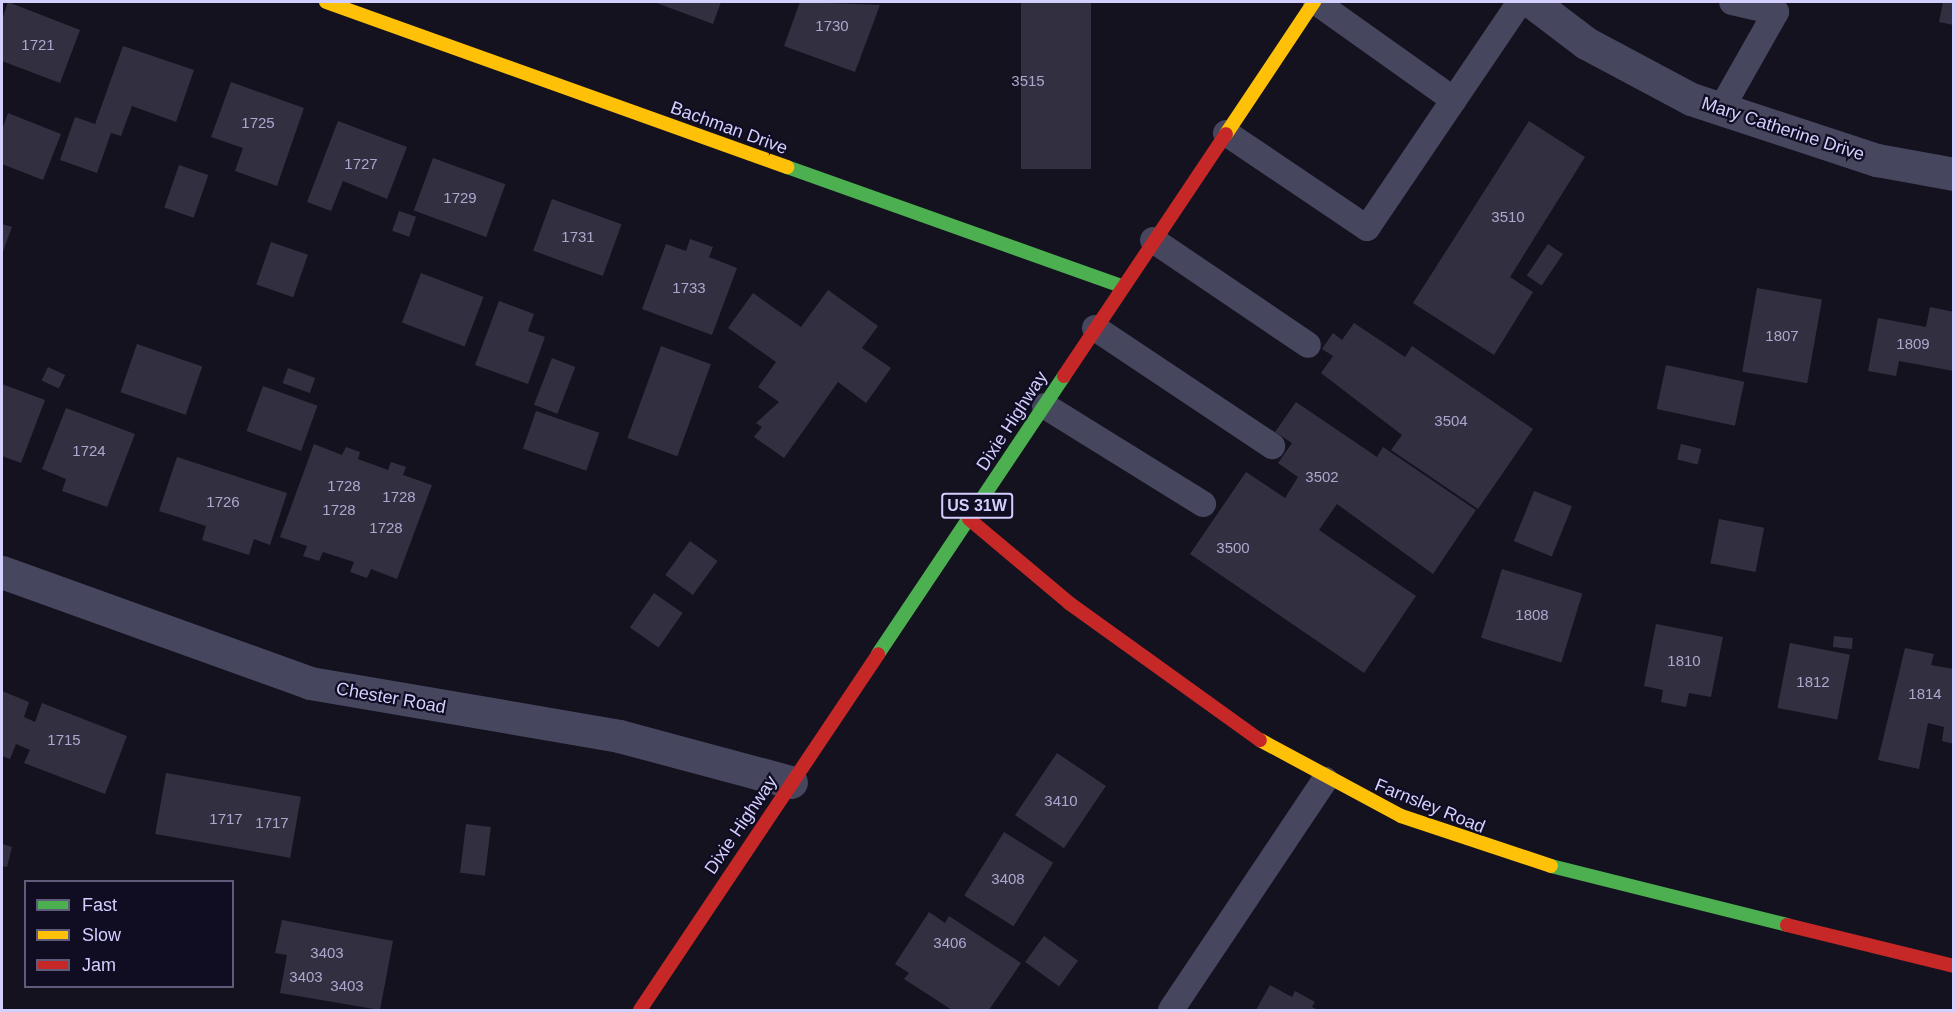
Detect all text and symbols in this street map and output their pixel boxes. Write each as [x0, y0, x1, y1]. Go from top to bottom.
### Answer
house number: 1730 [815, 17, 849, 35]
house number: 1721 [21, 36, 55, 54]
house number: 3515 [1011, 72, 1045, 90]
street label: Mary Catherine Drive [1699, 92, 1867, 166]
street label: Bachman Drive [667, 97, 791, 159]
house number: 1725 [241, 114, 275, 132]
house number: 1727 [344, 155, 378, 173]
house number: 1729 [443, 189, 477, 207]
house number: 3510 [1491, 208, 1525, 226]
house number: 1731 [561, 228, 595, 246]
house number: 1733 [672, 279, 706, 297]
house number: 1807 [1765, 327, 1799, 345]
house number: 1809 [1896, 335, 1930, 353]
street label: Dixie Highway [972, 367, 1052, 475]
house number: 3504 [1434, 412, 1468, 430]
house number: 1724 [72, 442, 106, 460]
house number: 3502 [1305, 468, 1339, 486]
house number: 1728 [327, 477, 361, 495]
house number: 1728 [382, 488, 416, 506]
house number: 1726 [206, 493, 240, 511]
road number: US 31W [941, 493, 1013, 519]
house number: 1728 [322, 501, 356, 519]
house number: 1728 [369, 519, 403, 537]
house number: 3500 [1216, 539, 1250, 557]
house number: 1808 [1515, 606, 1549, 624]
house number: 1810 [1667, 652, 1701, 670]
house number: 1812 [1796, 673, 1830, 691]
street label: Chester Road [334, 678, 448, 718]
house number: 1814 [1908, 685, 1942, 703]
house number: 1715 [47, 731, 81, 749]
street label: Dixie Highway [700, 772, 782, 878]
street label: Farnsley Road [1372, 774, 1488, 838]
house number: 3410 [1044, 792, 1078, 810]
house number: 1717 [209, 810, 243, 828]
house number: 1717 [255, 814, 289, 832]
house number: 3408 [991, 870, 1025, 888]
legend [24, 880, 234, 988]
text: Fast [82, 895, 117, 915]
text: Slow [82, 925, 121, 945]
house number: 3406 [933, 934, 967, 952]
house number: 3403 [310, 944, 344, 962]
text: Jam [82, 955, 116, 975]
house number: 3403 [289, 968, 323, 986]
house number: 3403 [330, 977, 364, 995]

